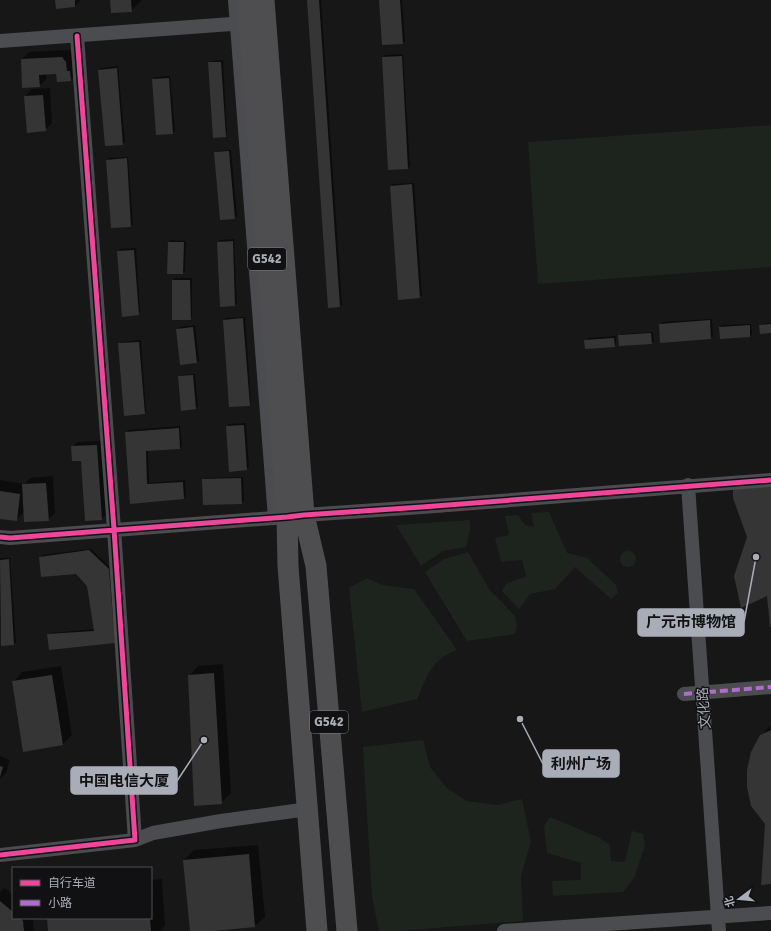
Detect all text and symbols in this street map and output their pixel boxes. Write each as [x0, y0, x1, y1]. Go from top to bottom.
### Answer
road number: G542 [248, 248, 286, 270]
callout: 广元市博物馆 [638, 609, 744, 636]
text: 广元市博物馆 [646, 613, 736, 631]
street label: 文化路 [694, 686, 714, 730]
road number: G542 [310, 711, 348, 733]
callout: 利州广场 [543, 750, 619, 777]
text: 利州广场 [551, 755, 611, 773]
callout: 中国电信大厦 [71, 767, 177, 794]
text: 中国电信大厦 [79, 772, 169, 790]
legend [12, 867, 152, 919]
text: 自行车道 [48, 876, 96, 891]
north arrow [719, 879, 759, 919]
text: 北 [722, 895, 738, 909]
text: 小路 [48, 896, 72, 911]

